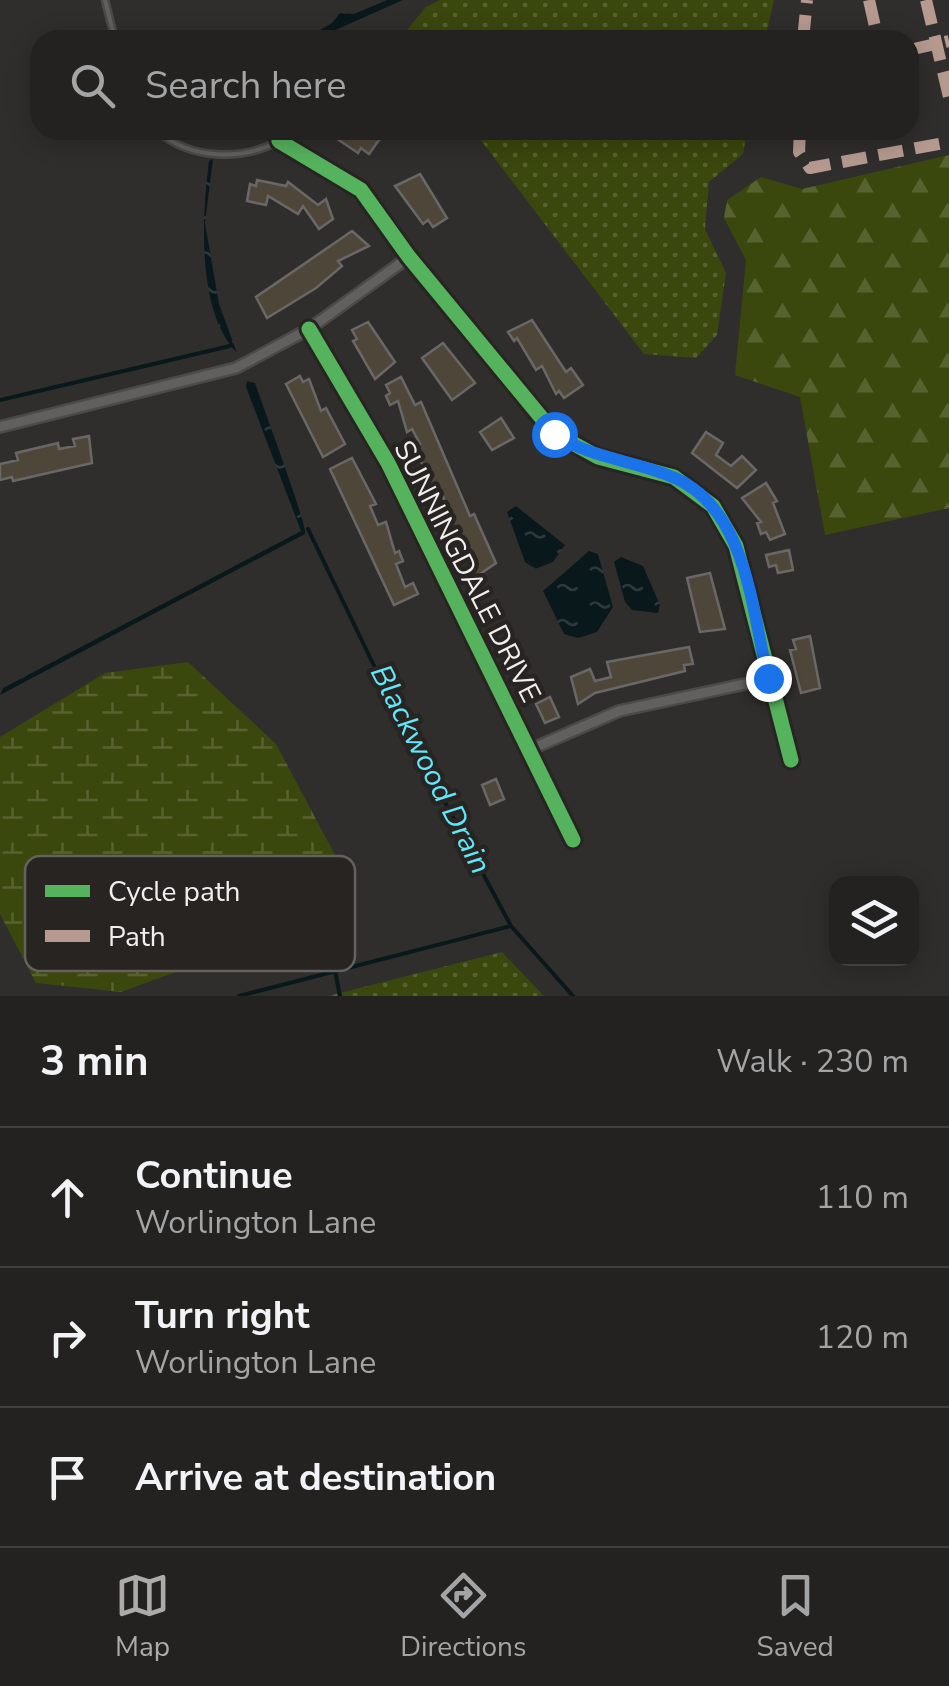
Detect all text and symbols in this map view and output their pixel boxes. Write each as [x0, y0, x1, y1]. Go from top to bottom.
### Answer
search box [30, 30, 919, 140]
icon: search [65, 58, 120, 113]
text: Search here [145, 60, 346, 111]
route start [532, 412, 578, 458]
street label: SUNNINGDALE DRIVE [385, 434, 550, 709]
route end [746, 656, 792, 702]
water label: Blackwood Drain [360, 658, 501, 881]
legend [25, 856, 355, 971]
text: Cycle path [108, 873, 240, 911]
map controls [829, 876, 919, 966]
button: layers [829, 876, 919, 966]
text: Path [108, 918, 166, 956]
text: 3 min [40, 1033, 149, 1090]
text: Walk · 230 m [716, 1040, 909, 1083]
text: Continue [135, 1150, 293, 1201]
icon: ahead [40, 1170, 95, 1225]
text: 110 m [816, 1176, 909, 1219]
text: Worlington Lane [135, 1201, 376, 1244]
text: Turn right [135, 1290, 310, 1341]
icon: right [40, 1310, 95, 1365]
text: 120 m [816, 1316, 909, 1359]
text: Worlington Lane [135, 1341, 376, 1384]
icon: arrive [40, 1450, 95, 1505]
text: Arrive at destination [135, 1452, 496, 1503]
tab: Map [115, 1568, 170, 1666]
tab: Directions [400, 1568, 526, 1666]
tab: Saved [757, 1568, 834, 1666]

